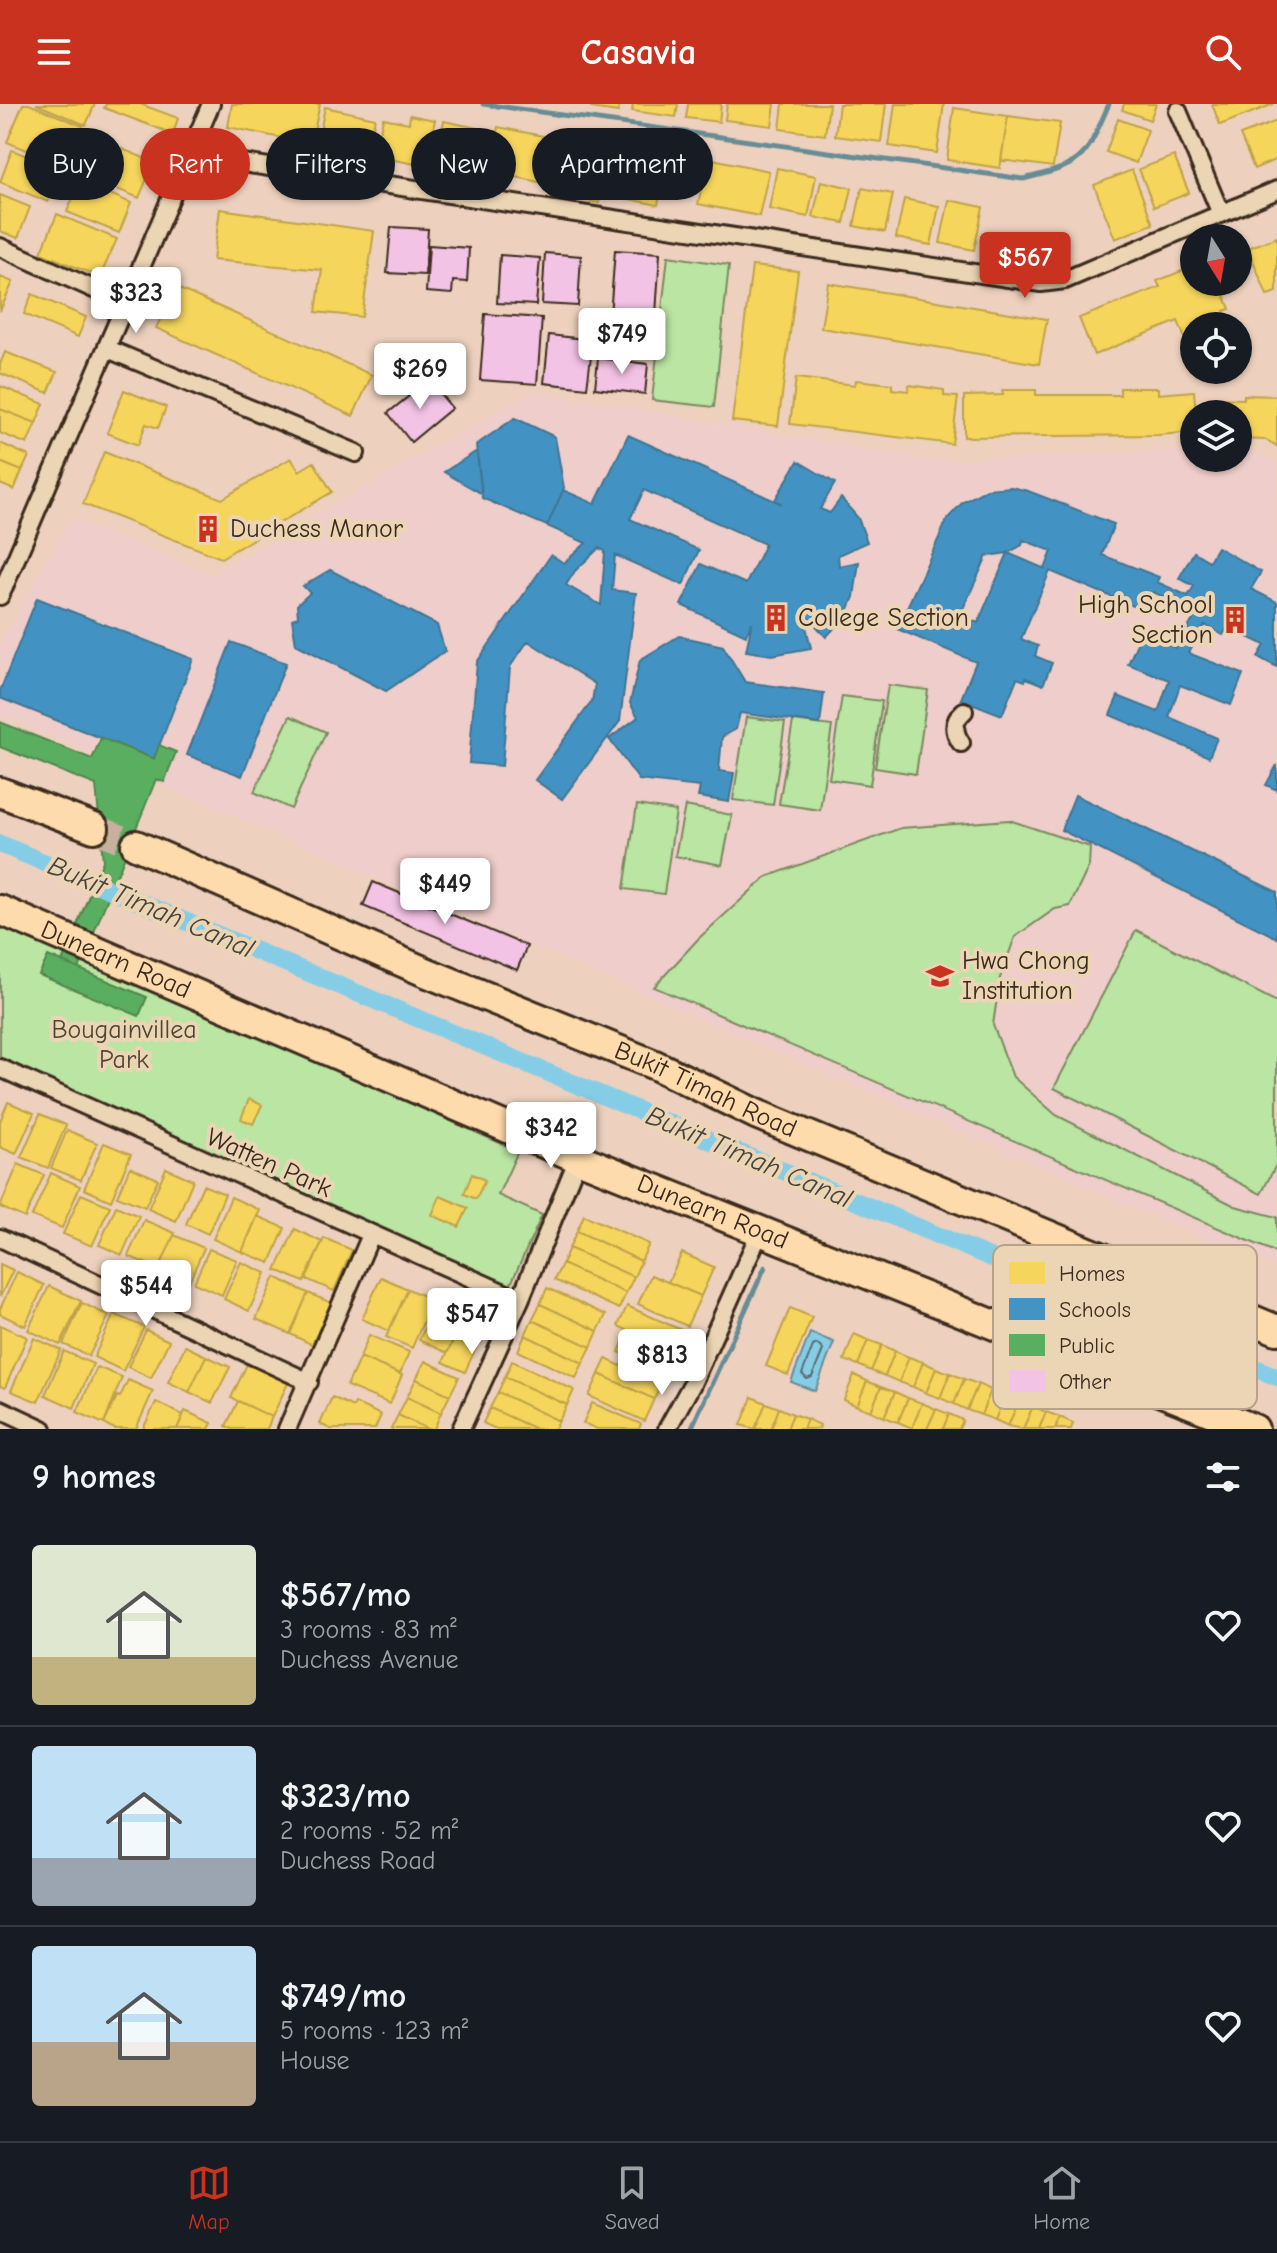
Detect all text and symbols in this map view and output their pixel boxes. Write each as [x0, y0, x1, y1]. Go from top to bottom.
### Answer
icon: menu [32, 30, 76, 74]
icon: search [1201, 30, 1245, 74]
text: Casavia [581, 32, 696, 73]
chip: Buy [24, 128, 124, 200]
chip: Rent [140, 128, 250, 200]
chip: Filters [266, 128, 395, 200]
chip: New [411, 128, 516, 200]
chip: Apartment [532, 128, 713, 200]
north arrow [1180, 224, 1252, 296]
map controls [1180, 224, 1252, 472]
pin: $567 [978, 232, 1072, 300]
text: $567 [998, 243, 1052, 273]
pin: $323 [89, 267, 183, 335]
text: $323 [109, 278, 163, 308]
pin: $749 [575, 308, 669, 376]
button: locate [1180, 312, 1252, 384]
text: $749 [596, 319, 648, 349]
pin: $269 [373, 343, 467, 411]
text: $269 [392, 354, 448, 384]
button: layers [1180, 400, 1252, 472]
building icon: Duchess Manor [193, 514, 223, 544]
place label: Duchess Manor [230, 514, 404, 544]
place label: High School Section [1078, 590, 1213, 650]
building icon: College Section [761, 603, 791, 633]
place label: College Section [798, 603, 969, 633]
building icon: High School Section [1220, 605, 1250, 635]
water label: Bukit Timah Canal [43, 849, 260, 965]
pin: $449 [398, 858, 492, 926]
text: $449 [418, 869, 472, 899]
street label: Dunearn Road [36, 914, 195, 1005]
place label: Hwa Chong Institution [962, 946, 1090, 1006]
school or university icon: Hwa Chong Institution [925, 961, 955, 991]
park label: Bougainvillea Park [51, 1015, 197, 1075]
street label: Bukit Timah Road [610, 1035, 801, 1144]
water label: Bukit Timah Canal [641, 1099, 858, 1215]
pin: $342 [504, 1102, 598, 1170]
text: $342 [524, 1113, 578, 1143]
street label: Watten Park [202, 1122, 337, 1204]
street label: Dunearn Road [633, 1168, 792, 1256]
legend [993, 1245, 1257, 1409]
pin: $544 [99, 1260, 193, 1328]
text: Homes [1059, 1261, 1125, 1287]
text: $544 [119, 1271, 173, 1301]
pin: $547 [425, 1288, 519, 1356]
text: Schools [1059, 1297, 1131, 1323]
text: $547 [445, 1299, 499, 1329]
pin: $813 [615, 1329, 709, 1397]
text: Public [1059, 1333, 1115, 1359]
text: $813 [636, 1340, 688, 1370]
text: Other [1059, 1369, 1111, 1395]
icon: filters [1201, 1455, 1245, 1499]
text: 9 homes [32, 1457, 156, 1497]
text: $567/mo [280, 1575, 411, 1615]
icon: home [96, 1577, 192, 1673]
icon: heart [1201, 1603, 1245, 1647]
text: 3 rooms · 83 m² [280, 1615, 457, 1645]
text: Duchess Avenue [280, 1645, 459, 1675]
text: $323/mo [280, 1776, 410, 1816]
icon: home [96, 1778, 192, 1874]
icon: heart [1201, 1804, 1245, 1848]
text: 2 rooms · 52 m² [280, 1816, 458, 1846]
text: Duchess Road [280, 1846, 436, 1876]
text: $749/mo [280, 1976, 406, 2016]
icon: home [96, 1978, 192, 2074]
icon: heart [1201, 2004, 1245, 2048]
text: 5 rooms · 123 m² [280, 2016, 468, 2046]
text: House [280, 2046, 350, 2076]
tab: Map [187, 2161, 231, 2235]
tab: Saved [605, 2161, 660, 2235]
tab: Home [1033, 2161, 1090, 2235]

